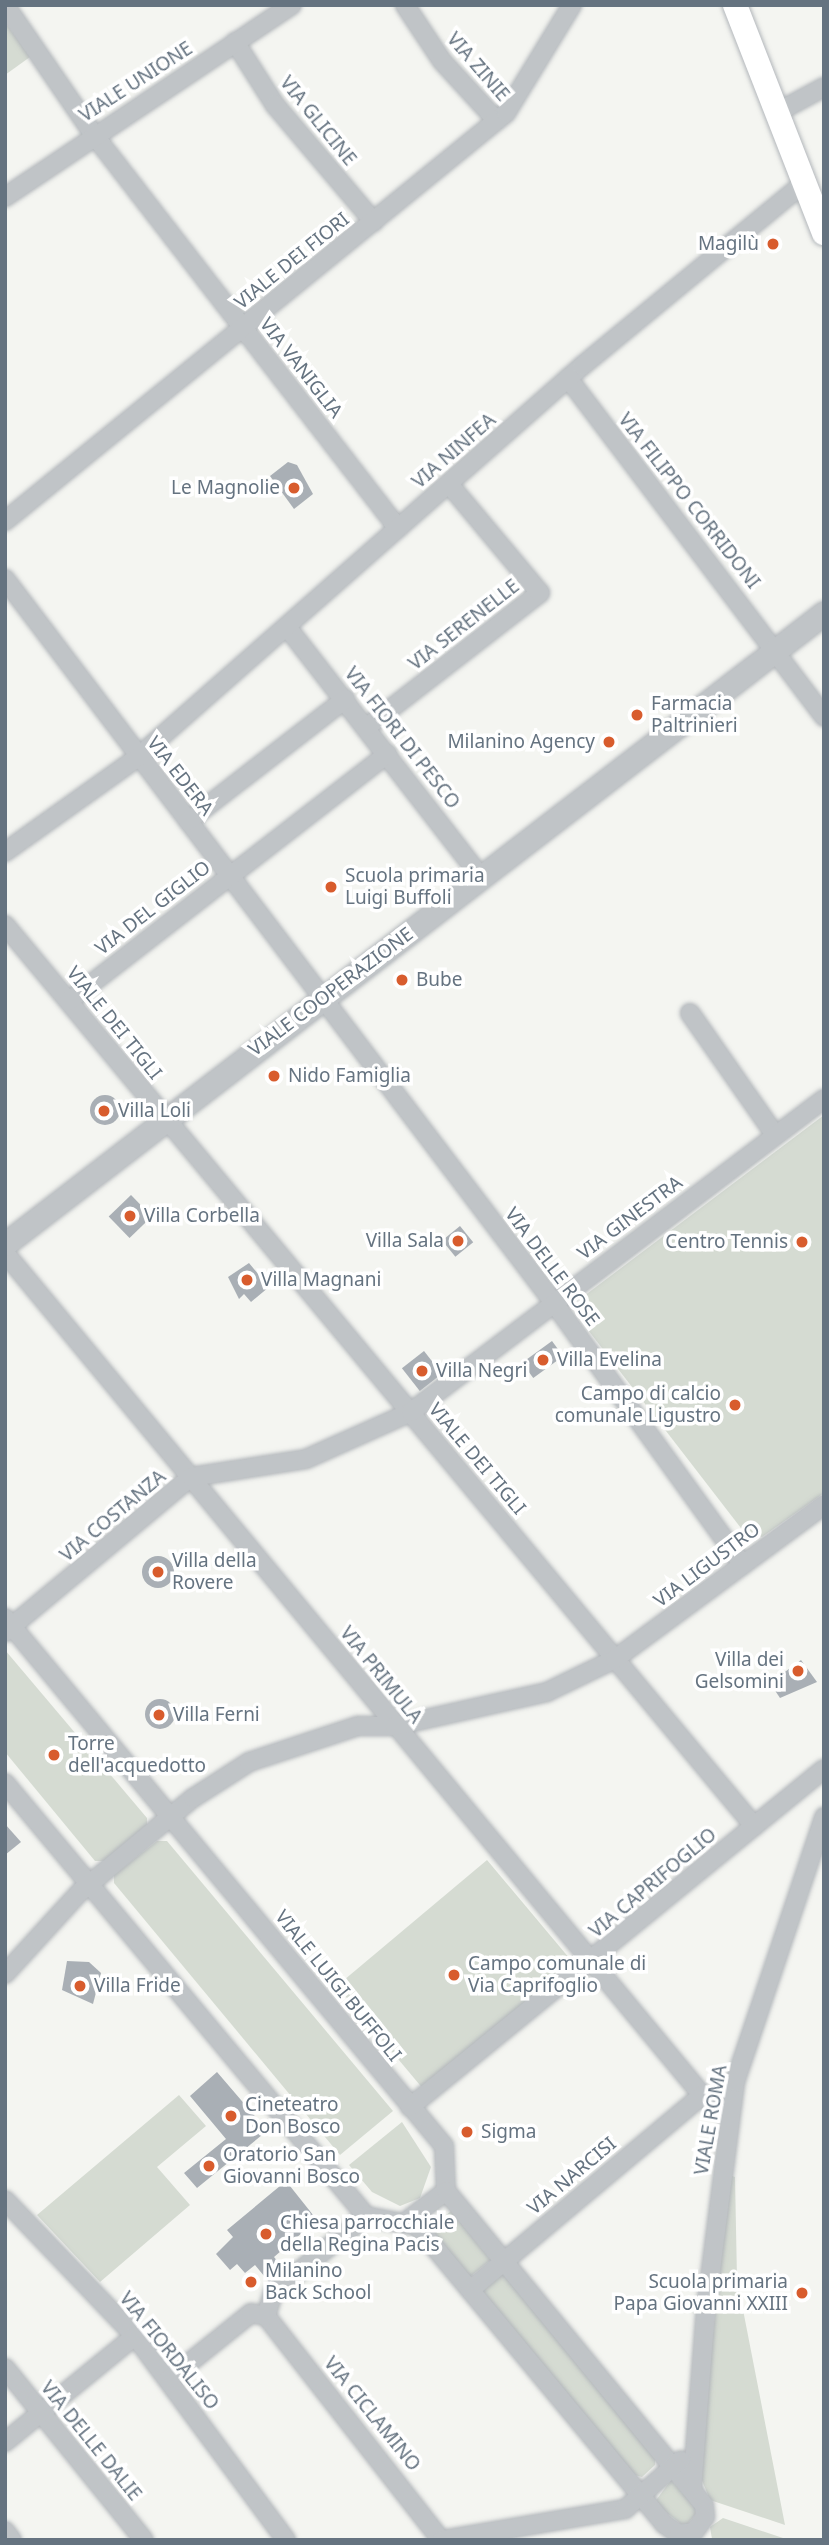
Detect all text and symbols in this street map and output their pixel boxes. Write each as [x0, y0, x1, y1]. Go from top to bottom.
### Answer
street label: VIA ZINIE [442, 28, 514, 106]
street label: VIALE UNIONE [75, 37, 197, 127]
street label: VIA GLICINE [275, 72, 361, 170]
street label: VIALE DEI FIORI [230, 208, 354, 314]
place label: Magilù [698, 233, 759, 255]
marker: Magilù [765, 236, 781, 252]
street label: VIA VANIGLIA [255, 313, 347, 423]
street label: VIA NINFEA [408, 409, 500, 493]
street label: VIA FILIPPO CORRIDONI [613, 409, 765, 593]
place label: Le Magnolie [171, 477, 280, 499]
marker: Le Magnolie [286, 480, 302, 496]
street label: VIA SERENELLE [404, 575, 524, 675]
street label: VIA FIORI DI PESCO [340, 663, 464, 813]
place label: Farmacia Paltrinieri [651, 693, 738, 737]
marker: Farmacia Paltrinieri [629, 707, 645, 723]
place label: Milanino Agency [447, 731, 595, 753]
street label: VIA EDERA [142, 732, 218, 820]
marker: Milanino Agency [601, 734, 617, 750]
street label: VIA DEL GIGLIO [91, 856, 215, 960]
place label: Scuola primaria Luigi Buffoli [345, 865, 485, 909]
marker: Scuola primaria Luigi Buffoli [323, 879, 339, 895]
street label: VIALE COOPERAZIONE [244, 923, 418, 1061]
street label: VIALE DEI TIGLI [62, 962, 166, 1084]
place label: Bube [416, 969, 462, 991]
marker: Bube [394, 972, 410, 988]
place label: Nido Famiglia [288, 1065, 411, 1087]
marker: Nido Famiglia [266, 1068, 282, 1084]
place label: Villa Loli [118, 1100, 191, 1122]
marker: Villa Loli [96, 1103, 112, 1119]
street label: VIA GINESTRA [573, 1171, 687, 1265]
street label: VIA DELLE ROSE [500, 1203, 604, 1331]
place label: Villa Corbella [144, 1205, 260, 1227]
marker: Villa Corbella [122, 1208, 138, 1224]
place label: Villa Sala [366, 1230, 444, 1252]
place label: Centro Tennis [665, 1231, 788, 1253]
marker: Villa Sala [450, 1233, 466, 1249]
marker: Centro Tennis [794, 1234, 810, 1250]
place label: Villa Magnani [261, 1269, 381, 1291]
marker: Villa Magnani [239, 1272, 255, 1288]
place label: Villa Evelina [557, 1349, 662, 1371]
marker: Villa Evelina [535, 1352, 551, 1368]
place label: Villa Negri [436, 1360, 527, 1382]
marker: Villa Negri [414, 1363, 430, 1379]
place label: Campo di calcio comunale Ligustro [555, 1383, 721, 1427]
marker: Campo di calcio comunale Ligustro [727, 1397, 743, 1413]
street label: VIALE DEI TIGLI [424, 1399, 530, 1519]
street label: VIA COSTANZA [56, 1465, 170, 1567]
street label: VIA LIGUSTRO [650, 1518, 764, 1612]
place label: Villa della Rovere [172, 1550, 257, 1594]
marker: Villa della Rovere [150, 1564, 166, 1580]
street label: VIA PRIMULA [335, 1622, 427, 1728]
place label: Villa dei Gelsomini [695, 1649, 784, 1693]
marker: Villa dei Gelsomini [790, 1663, 806, 1679]
place label: Villa Ferni [173, 1704, 260, 1726]
marker: Villa Ferni [151, 1707, 167, 1723]
place label: Torre dell'acquedotto [68, 1733, 206, 1777]
marker: Torre dell'acquedotto [46, 1747, 62, 1763]
street label: VIA CAPRIFOGLIO [585, 1823, 721, 1943]
street label: VIALE LUIGI BUFFOLI [270, 1906, 406, 2066]
place label: Campo comunale di Via Caprifoglio [468, 1953, 646, 1997]
marker: Campo comunale di Via Caprifoglio [446, 1967, 462, 1983]
place label: Villa Fride [94, 1975, 181, 1997]
marker: Villa Fride [72, 1978, 88, 1994]
street label: VIALE ROMA [690, 2063, 732, 2177]
place label: Cineteatro Don Bosco [245, 2094, 341, 2138]
marker: Cineteatro Don Bosco [223, 2108, 239, 2124]
place label: Sigma [481, 2121, 536, 2143]
marker: Sigma [459, 2124, 475, 2140]
street label: VIA NARCISI [523, 2132, 621, 2220]
place label: Oratorio San Giovanni Bosco [223, 2144, 360, 2188]
marker: Oratorio San Giovanni Bosco [201, 2158, 217, 2174]
place label: Chiesa parrocchiale della Regina Pacis [280, 2212, 454, 2256]
marker: Chiesa parrocchiale della Regina Pacis [258, 2226, 274, 2242]
place label: Milanino Back School [265, 2260, 371, 2304]
place label: Scuola primaria Papa Giovanni XXIII [613, 2271, 788, 2315]
marker: Milanino Back School [243, 2274, 259, 2290]
marker: Scuola primaria Papa Giovanni XXIII [794, 2285, 810, 2301]
street label: VIA FIORDALISO [114, 2287, 224, 2415]
street label: VIA CICLAMINO [319, 2352, 425, 2476]
street label: VIA DELLE DALIE [36, 2377, 146, 2505]

